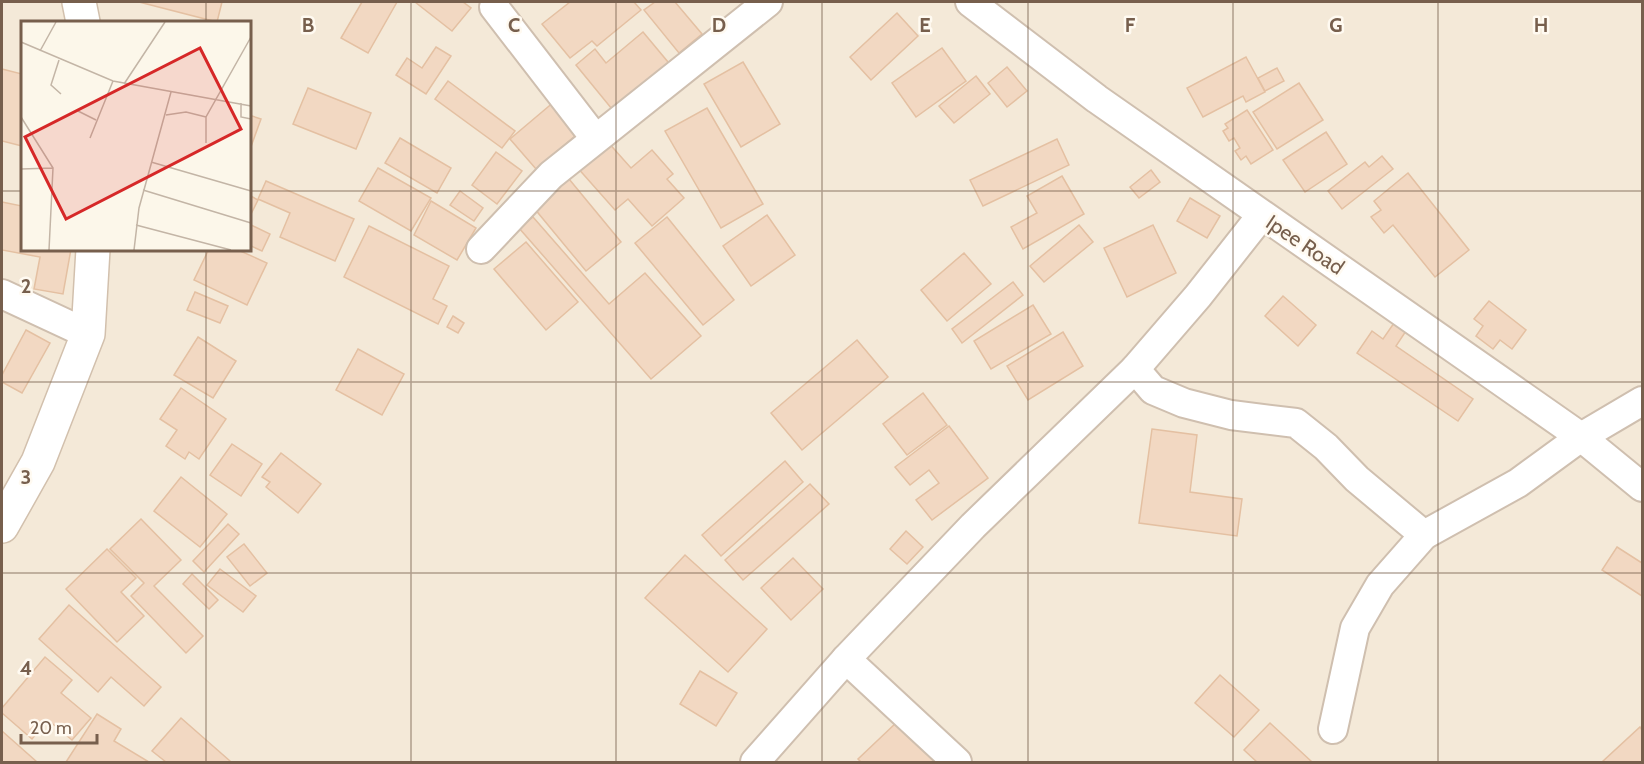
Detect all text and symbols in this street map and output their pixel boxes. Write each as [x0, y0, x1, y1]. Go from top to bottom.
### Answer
text: B [302, 13, 314, 37]
text: C [508, 13, 520, 37]
text: D [712, 13, 726, 37]
text: E [919, 13, 931, 37]
text: F [1125, 13, 1136, 37]
text: G [1329, 13, 1343, 37]
text: H [1534, 13, 1548, 37]
inset map [21, 21, 250, 250]
street label: Ipee Road [1262, 209, 1349, 280]
text: 2 [21, 274, 31, 298]
text: 3 [21, 465, 31, 489]
text: 4 [20, 656, 32, 680]
scale bar [21, 707, 98, 745]
text: 20 m [30, 717, 72, 739]

